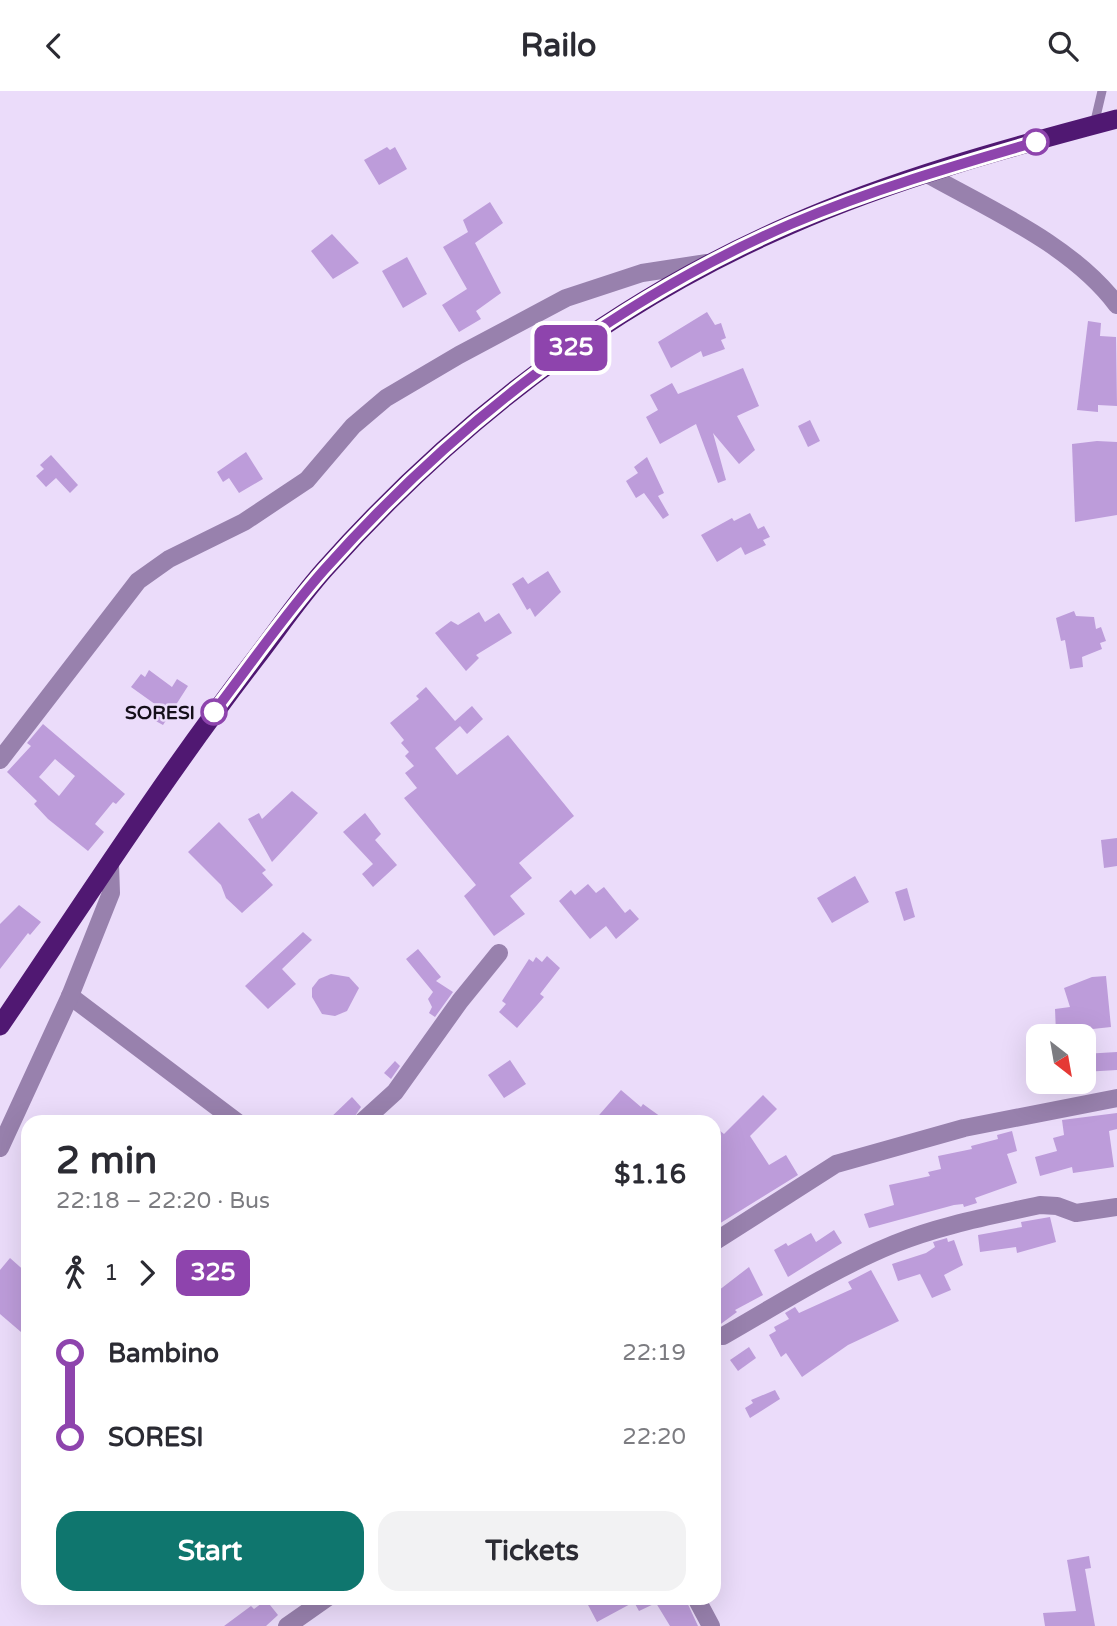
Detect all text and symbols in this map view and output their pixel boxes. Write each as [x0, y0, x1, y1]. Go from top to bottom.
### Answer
icon: back [35, 27, 73, 65]
text: Railo [520, 27, 597, 65]
icon: search [1044, 27, 1082, 65]
unlabelled marker [1023, 129, 1049, 155]
line badge: 325 [531, 325, 611, 371]
text: 325 [548, 333, 594, 362]
marker: SORESI [201, 699, 227, 725]
place label: SORESI [125, 702, 195, 724]
north arrow [1026, 1024, 1096, 1094]
map controls [1026, 1024, 1096, 1094]
text: 2 min [56, 1138, 157, 1184]
text: $1.16 [614, 1159, 686, 1190]
text: 22:18 – 22:20 · Bus [56, 1187, 270, 1215]
icon: walk [56, 1254, 94, 1292]
icon: forward [128, 1254, 166, 1292]
text: 325 [190, 1258, 236, 1287]
text: 1 [104, 1259, 118, 1287]
text: Bambino [108, 1338, 219, 1369]
text: 22:19 [622, 1339, 686, 1367]
text: SORESI [108, 1422, 204, 1453]
text: 22:20 [622, 1423, 686, 1451]
button: Start [56, 1511, 364, 1591]
button: Tickets [378, 1511, 686, 1591]

